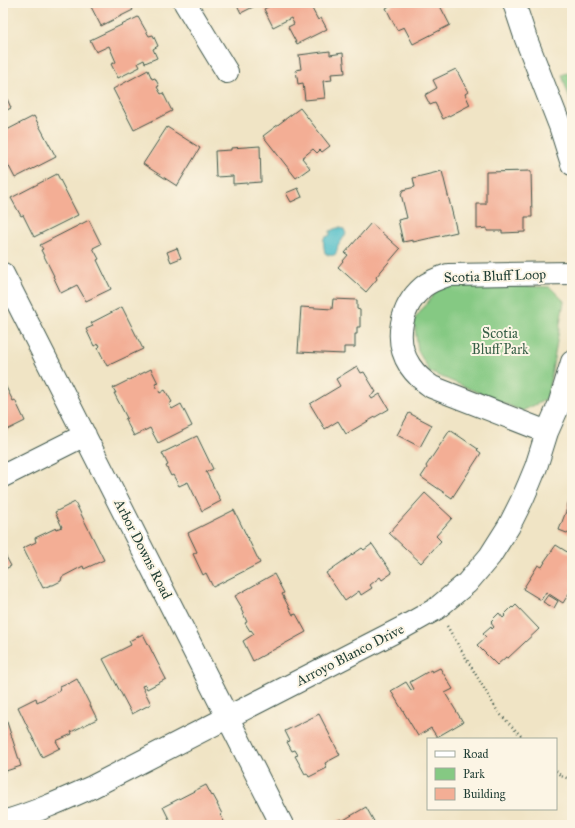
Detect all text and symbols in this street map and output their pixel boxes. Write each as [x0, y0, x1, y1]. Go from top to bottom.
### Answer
street label: Scotia Bluff Loop [444, 266, 546, 286]
park label: Scotia Bluff Park [471, 325, 529, 358]
street label: Arbor Downs Road [110, 495, 175, 602]
street label: Arroyo Blanco Drive [292, 620, 407, 690]
legend [427, 738, 557, 810]
text: Road [463, 747, 489, 761]
text: Park [463, 767, 485, 781]
text: Building [463, 787, 506, 802]

